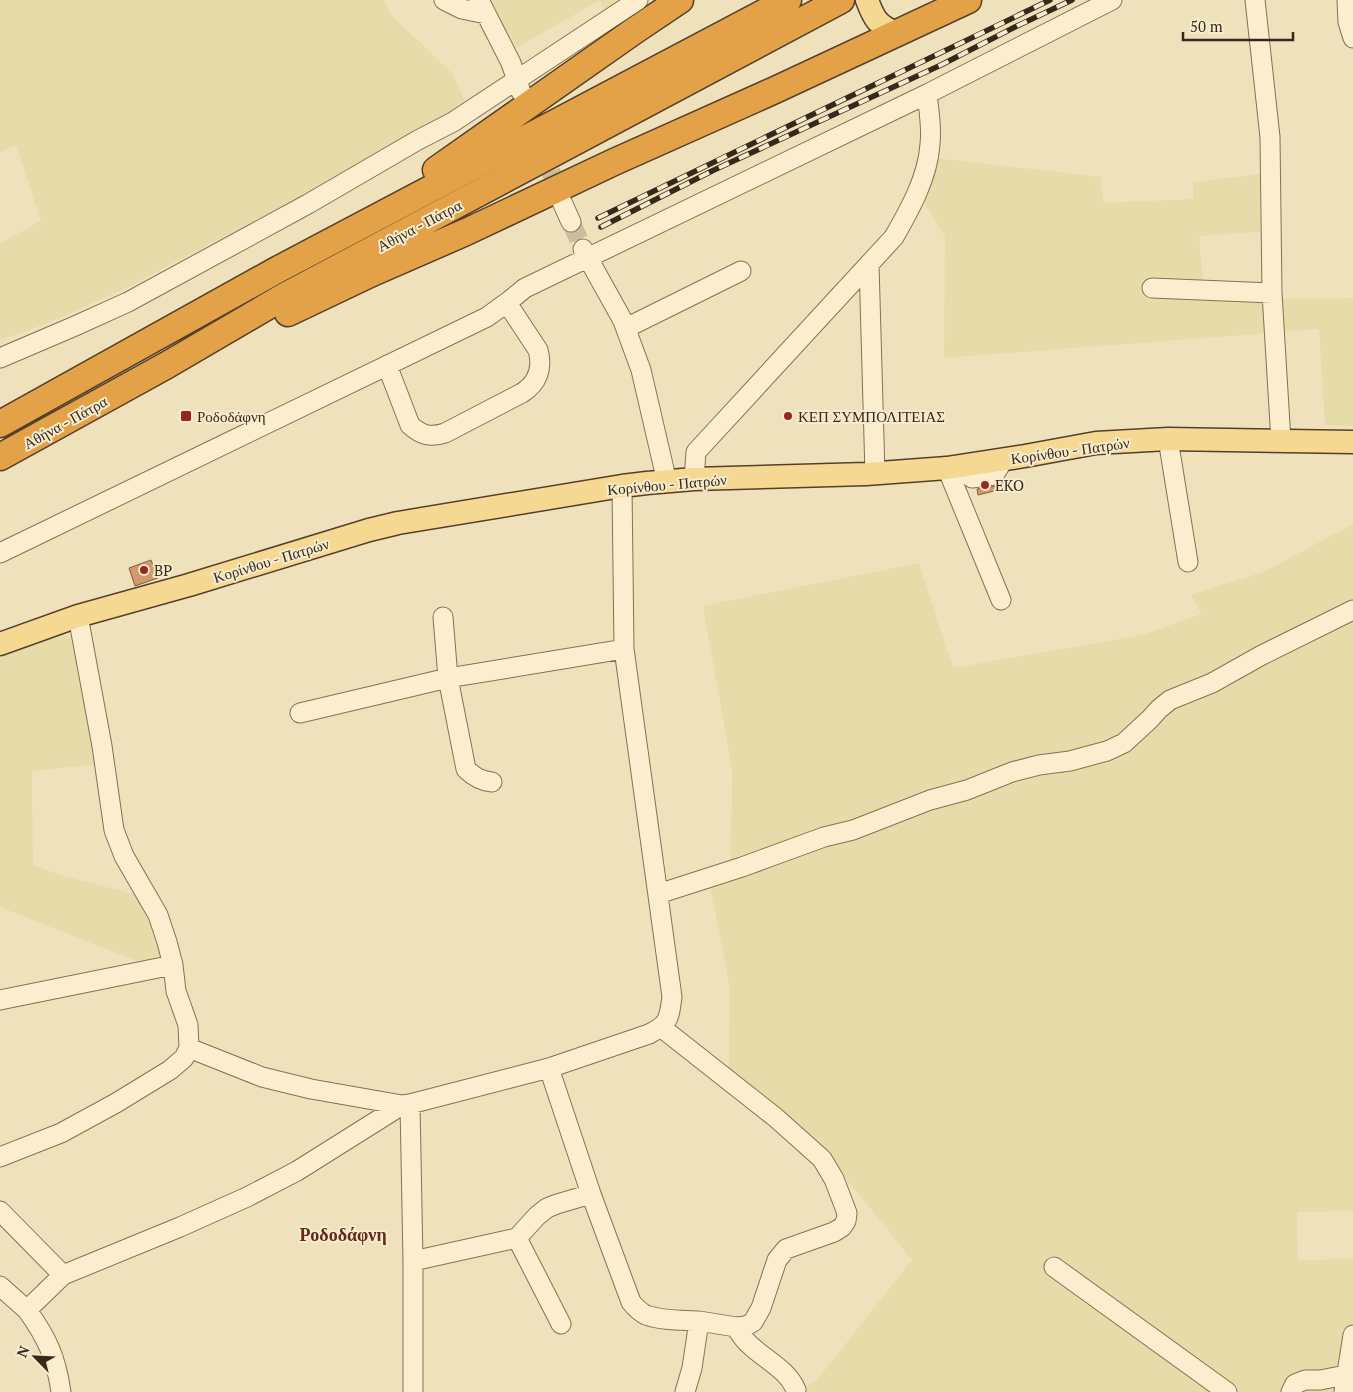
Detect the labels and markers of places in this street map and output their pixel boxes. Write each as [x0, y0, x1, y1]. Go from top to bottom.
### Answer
place label: Ροδοδάφνη [197, 406, 266, 426]
place label: ΚΕΠ ΣΥΜΠΟΛΙΤΕΙΑΣ [798, 406, 945, 426]
marker: Ροδοδάφνη [179, 409, 193, 423]
marker: ΚΕΠ ΣΥΜΠΟΛΙΤΕΙΑΣ [782, 410, 794, 422]
place label: EKO [995, 475, 1024, 495]
marker: EKO [979, 479, 991, 491]
place label: BP [154, 560, 172, 580]
marker: BP [138, 564, 150, 576]

